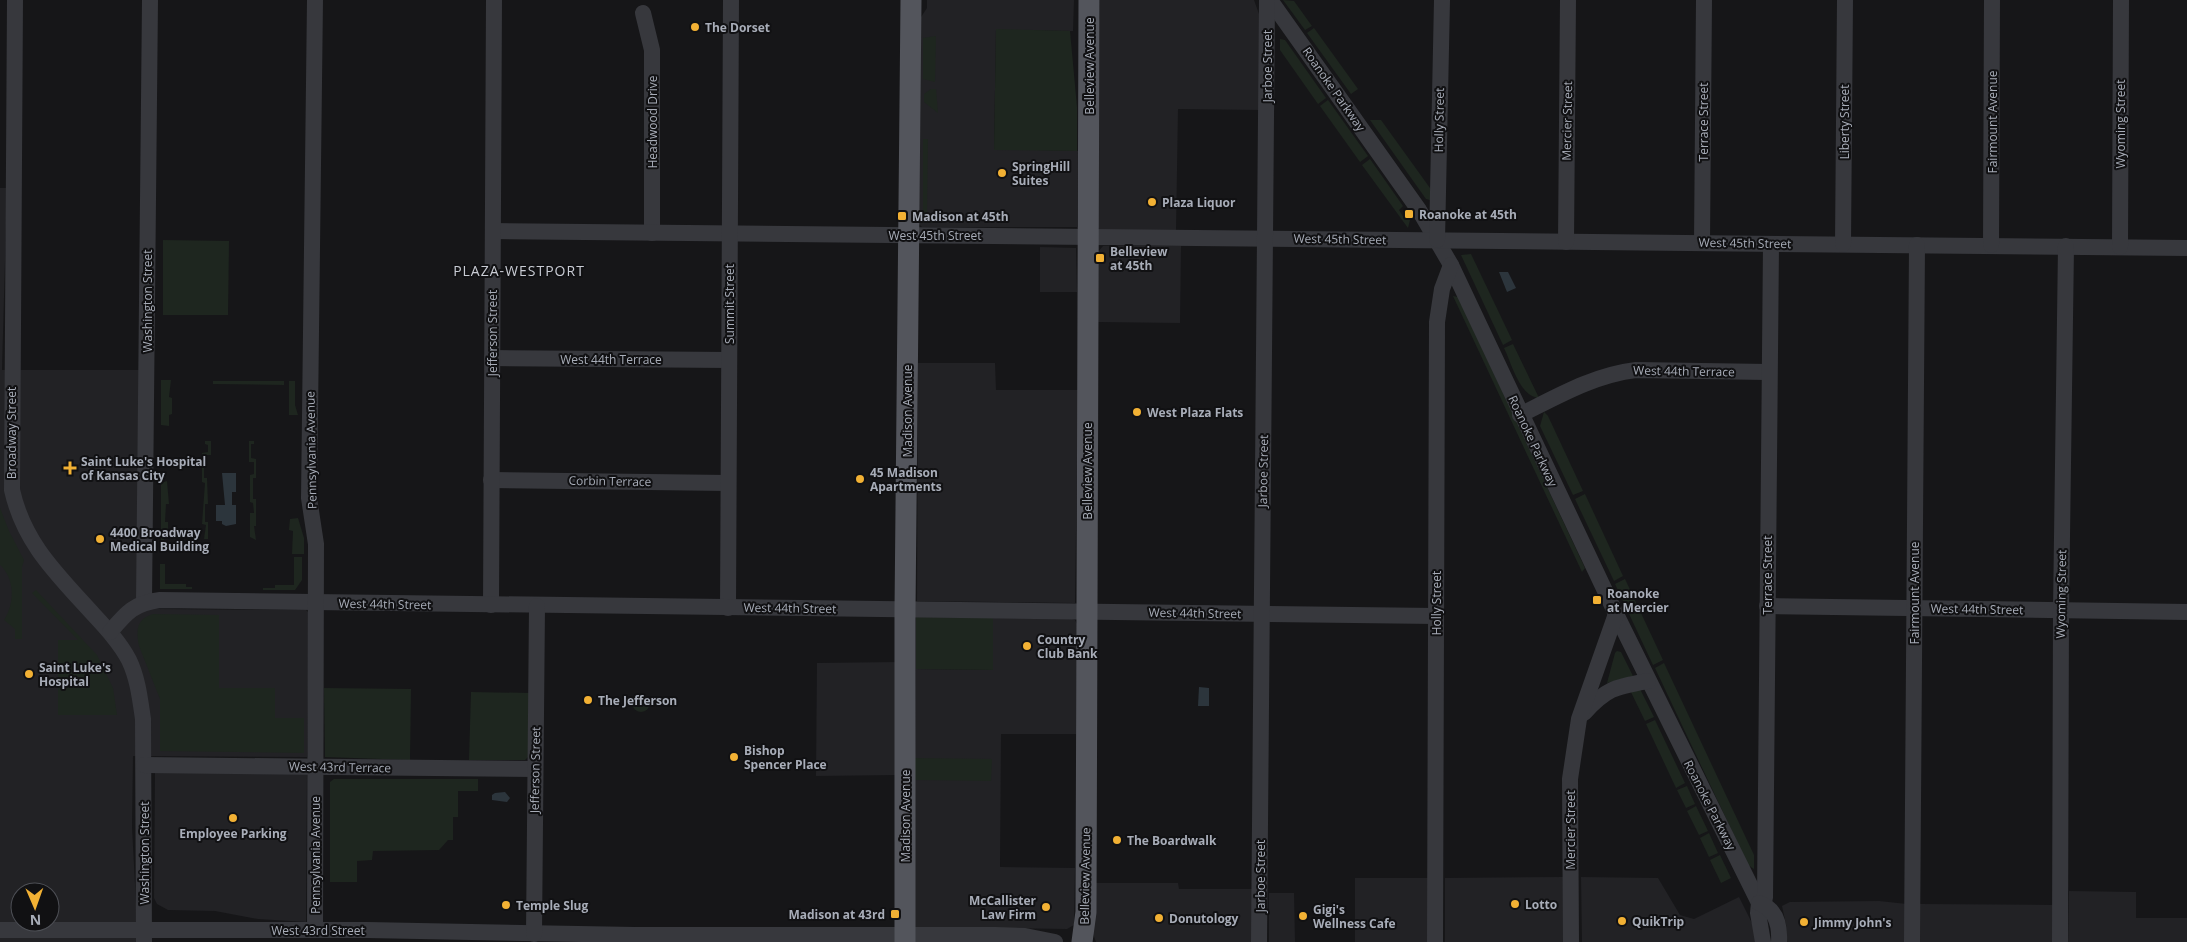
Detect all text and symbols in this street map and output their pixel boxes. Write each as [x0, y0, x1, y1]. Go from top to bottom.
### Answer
street label: Belleview Avenue [1081, 17, 1098, 115]
place label: The Dorset [705, 19, 770, 36]
marker: The Dorset [689, 21, 701, 33]
street label: Jarboe Street [1259, 30, 1276, 103]
street label: Roanoke Parkway [1299, 44, 1370, 135]
street label: Fairmount Avenue [1984, 70, 2001, 174]
street label: Headwood Drive [644, 75, 661, 169]
street label: Wyoming Street [2112, 80, 2129, 168]
street label: Mercier Street [1558, 81, 1576, 161]
street label: Terrace Street [1695, 83, 1712, 161]
street label: Liberty Street [1836, 84, 1853, 160]
street label: Holly Street [1430, 87, 1448, 153]
place label: SpringHill Suites [1012, 158, 1070, 189]
marker: SpringHill Suites [996, 167, 1008, 179]
place label: Plaza Liquor [1162, 194, 1236, 211]
marker: Plaza Liquor [1146, 196, 1158, 208]
place label: Roanoke at 45th [1419, 206, 1517, 223]
place label: Madison at 45th [912, 208, 1009, 225]
marker: Roanoke at 45th [1403, 208, 1415, 220]
marker: Madison at 45th [896, 210, 908, 222]
street label: West 45th Street [889, 227, 981, 244]
street label: West 45th Street [1293, 230, 1387, 248]
street label: West 45th Street [1698, 234, 1792, 252]
place label: Belleview at 45th [1110, 243, 1168, 274]
street label: Washington Street [139, 249, 156, 353]
marker: Belleview at 45th [1094, 252, 1106, 264]
district label: PLAZA-WESTPORT [453, 261, 585, 280]
street label: Summit Street [721, 264, 738, 344]
street label: Jefferson Street [484, 290, 501, 377]
street label: West 44th Terrace [560, 351, 662, 368]
street label: West 44th Terrace [1633, 362, 1735, 380]
street label: Madison Avenue [899, 364, 916, 458]
street label: Broadway Street [3, 387, 20, 479]
street label: Pennsylvania Avenue [301, 391, 321, 509]
street label: Roanoke Parkway [1504, 392, 1562, 490]
place label: West Plaza Flats [1147, 404, 1243, 421]
marker: West Plaza Flats [1131, 406, 1143, 418]
street label: Belleview Avenue [1079, 422, 1096, 520]
street label: Jarboe Street [1254, 434, 1272, 509]
place label: Saint Luke's Hospital of Kansas City [81, 453, 206, 484]
marker: Saint Luke's Hospital of Kansas City [63, 461, 77, 475]
place label: 45 Madison Apartments [870, 464, 942, 495]
street label: Corbin Terrace [568, 472, 652, 490]
marker: 45 Madison Apartments [854, 473, 866, 485]
place label: 4400 Broadway Medical Building [110, 524, 209, 555]
marker: 4400 Broadway Medical Building [94, 533, 106, 545]
street label: Terrace Street [1759, 536, 1776, 614]
street label: Fairmount Avenue [1906, 541, 1923, 645]
street label: Wyoming Street [2052, 549, 2070, 639]
street label: Holly Street [1428, 571, 1445, 635]
place label: Roanoke at Mercier [1607, 585, 1669, 616]
marker: Roanoke at Mercier [1591, 594, 1603, 606]
street label: West 44th Street [338, 595, 432, 613]
street label: West 44th Street [743, 599, 837, 617]
street label: West 44th Street [1930, 600, 2024, 618]
street label: West 44th Street [1148, 604, 1242, 622]
place label: Country Club Bank [1037, 631, 1098, 662]
marker: Country Club Bank [1021, 640, 1033, 652]
place label: Saint Luke's Hospital [39, 659, 111, 690]
marker: Saint Luke's Hospital [23, 668, 35, 680]
place label: The Jefferson [598, 692, 677, 709]
marker: The Jefferson [582, 694, 594, 706]
street label: Jefferson Street [526, 727, 544, 814]
place label: Bishop Spencer Place [744, 742, 827, 773]
marker: Bishop Spencer Place [728, 751, 740, 763]
street label: Roanoke Parkway [1680, 757, 1741, 854]
street label: West 43rd Terrace [289, 758, 392, 776]
street label: Madison Avenue [897, 769, 914, 863]
street label: Mercier Street [1562, 790, 1579, 870]
street label: Pennsylvania Avenue [307, 796, 324, 914]
street label: Washington Street [136, 801, 153, 905]
marker: Employee Parking [227, 812, 239, 824]
place label: Employee Parking [179, 825, 287, 842]
street label: Belleview Avenue [1076, 827, 1094, 925]
place label: The Boardwalk [1127, 832, 1217, 849]
marker: The Boardwalk [1111, 834, 1123, 846]
street label: Jarboe Street [1252, 840, 1269, 913]
north arrow [10, 882, 60, 932]
place label: McCallister Law Firm [969, 892, 1037, 923]
place label: Lotto [1525, 896, 1557, 913]
place label: Temple Slug [516, 897, 588, 914]
marker: Lotto [1509, 898, 1521, 910]
marker: Temple Slug [500, 899, 512, 911]
marker: McCallister Law Firm [1040, 901, 1052, 913]
place label: Gigi's Wellness Cafe [1313, 901, 1396, 932]
place label: Madison at 43rd [788, 906, 885, 923]
marker: Madison at 43rd [889, 908, 901, 920]
place label: Donutology [1169, 910, 1239, 927]
marker: Gigi's Wellness Cafe [1297, 910, 1309, 922]
text: N [29, 911, 41, 930]
marker: Donutology [1153, 912, 1165, 924]
place label: QuikTrip [1632, 913, 1685, 930]
place label: Jimmy John's [1813, 914, 1892, 931]
marker: QuikTrip [1616, 915, 1628, 927]
marker: Jimmy John's [1798, 916, 1810, 928]
street label: West 43rd Street [271, 922, 365, 939]

